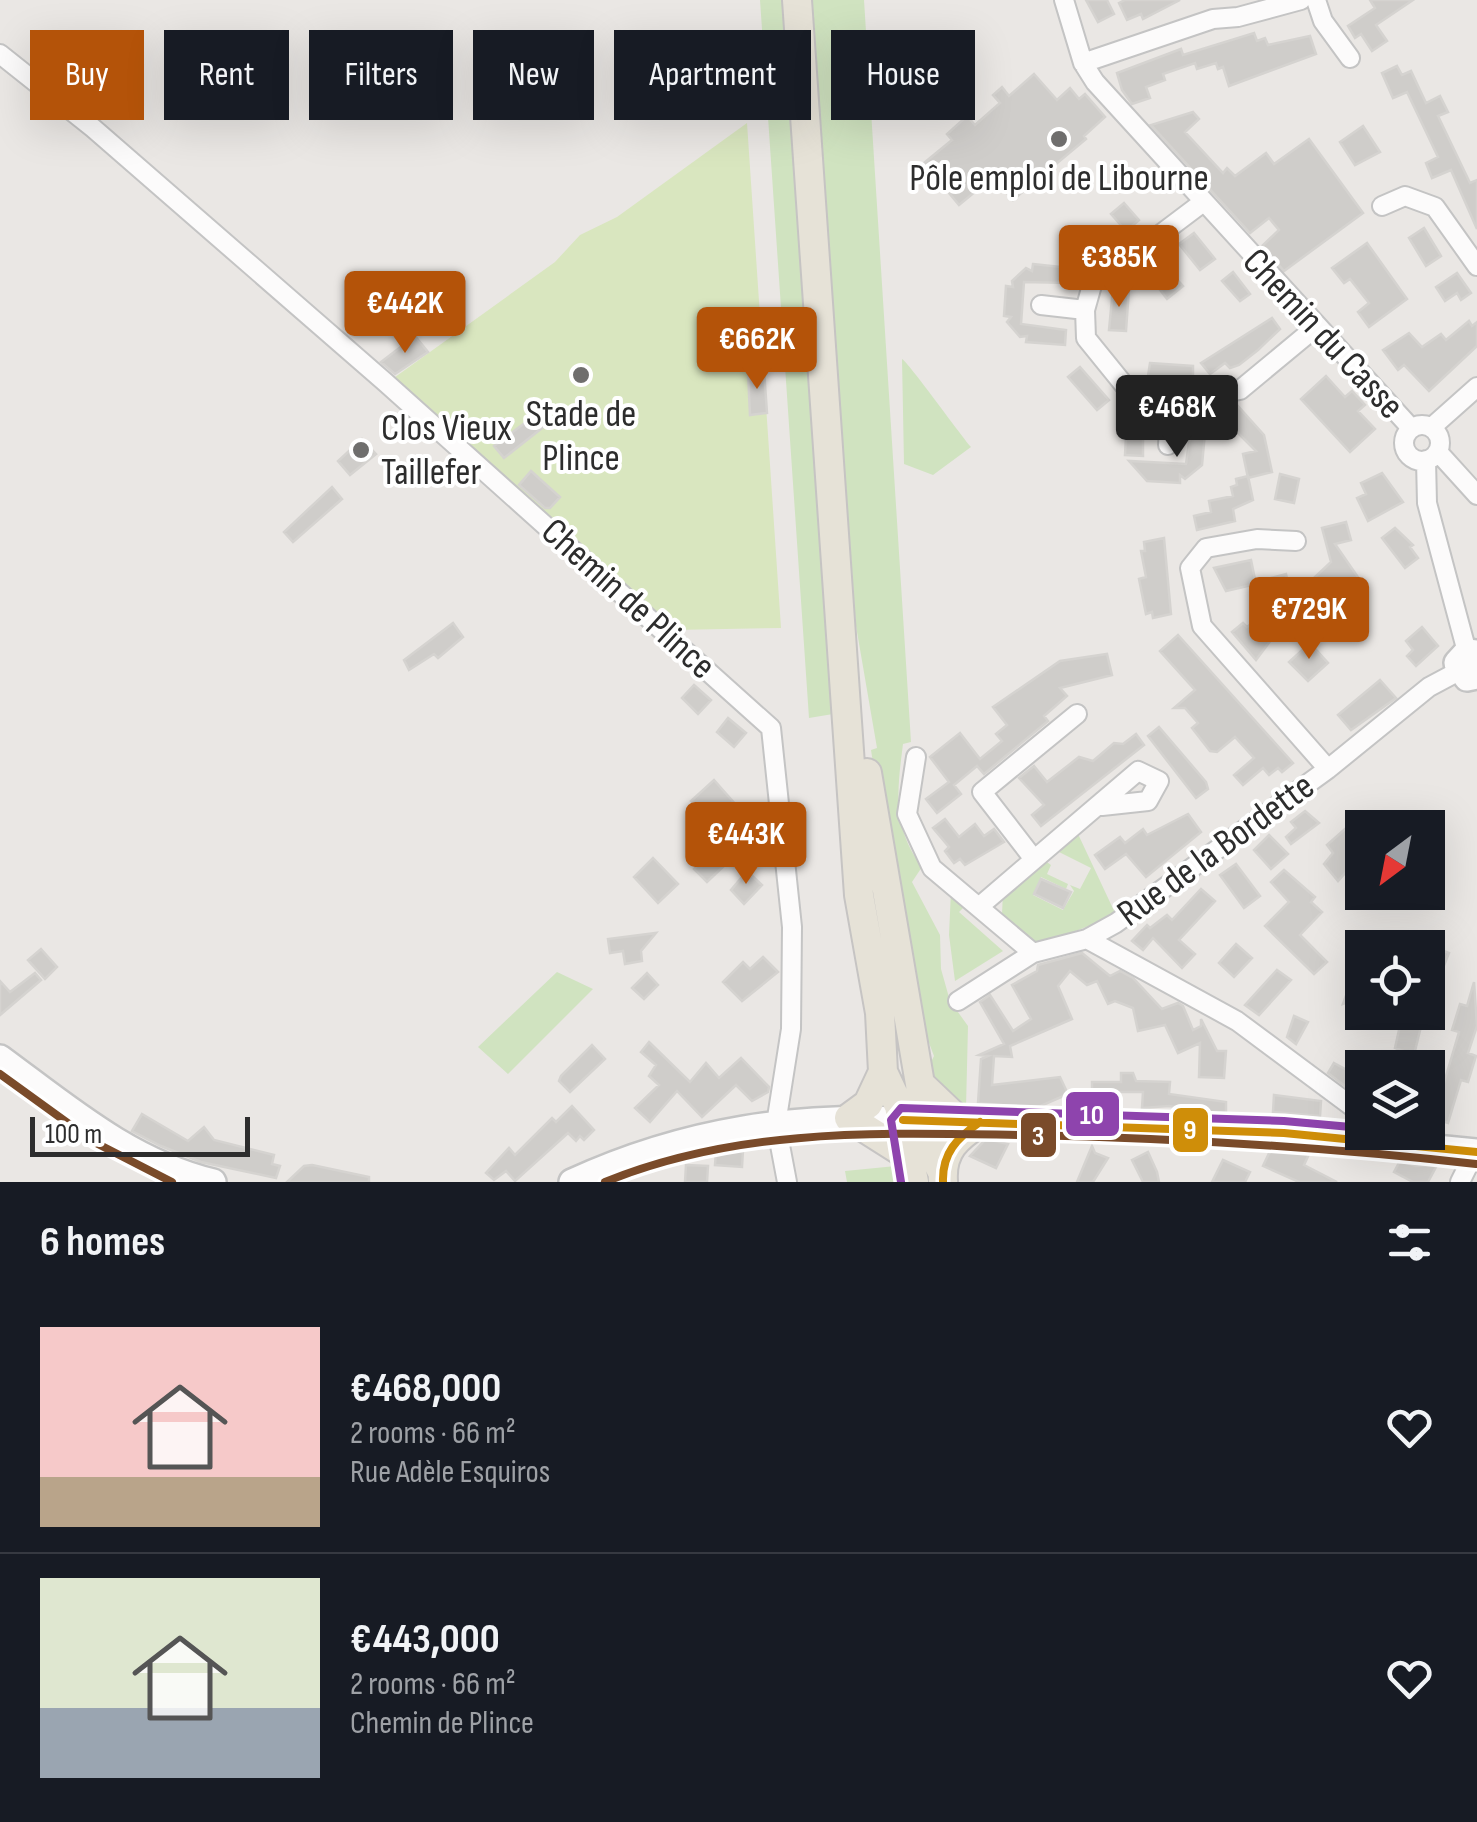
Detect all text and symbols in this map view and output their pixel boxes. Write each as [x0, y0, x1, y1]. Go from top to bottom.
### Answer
chip: Buy [30, 30, 144, 120]
chip: Rent [164, 30, 289, 120]
chip: Filters [309, 30, 453, 120]
chip: New [473, 30, 594, 120]
chip: Apartment [614, 30, 811, 120]
chip: House [831, 30, 975, 120]
marker: Pôle emploi de Libourne [1048, 128, 1070, 150]
place label: Pôle emploi de Libourne [909, 156, 1209, 201]
pin: €385K [1049, 225, 1189, 310]
text: €385K [1081, 238, 1157, 277]
street label: Chemin du Casse [1233, 240, 1413, 428]
pin: €442K [335, 271, 475, 356]
text: €442K [366, 284, 444, 323]
pin: €662K [687, 307, 827, 392]
text: €662K [719, 320, 795, 359]
marker: Stade de Plince [570, 364, 592, 386]
pin: €468K [1107, 375, 1247, 460]
text: €468K [1138, 388, 1216, 427]
place label: Stade de Plince [526, 392, 636, 481]
place label: Clos Vieux Taillefer [381, 406, 512, 495]
marker: Clos Vieux Taillefer [350, 439, 372, 461]
street label: Chemin de Plince [532, 509, 724, 689]
pin: €729K [1239, 577, 1379, 662]
text: €729K [1271, 590, 1347, 629]
street label: Rue de la Bordette [1109, 764, 1323, 936]
pin: €443K [676, 802, 816, 887]
north arrow [1345, 810, 1445, 910]
map controls [1345, 810, 1445, 1150]
text: €443K [707, 815, 785, 854]
button: locate [1345, 930, 1445, 1030]
button: layers [1345, 1050, 1445, 1150]
line badge: 10 [1064, 1090, 1121, 1138]
text: 10 [1080, 1099, 1104, 1132]
line badge: 9 [1171, 1106, 1210, 1154]
line badge: 3 [1019, 1111, 1058, 1159]
scale bar [30, 1112, 250, 1156]
text: 9 [1183, 1114, 1197, 1147]
text: 100 m [45, 1118, 102, 1151]
text: 3 [1032, 1120, 1044, 1153]
icon: filters [1382, 1215, 1437, 1270]
text: 6 homes [40, 1217, 165, 1268]
text: €468,000 [350, 1363, 501, 1414]
icon: home [120, 1367, 240, 1487]
icon: heart [1382, 1400, 1437, 1455]
text: 2 rooms · 66 m² [350, 1414, 516, 1453]
text: Rue Adèle Esquiros [350, 1453, 550, 1492]
text: €443,000 [350, 1614, 500, 1665]
icon: home [120, 1618, 240, 1738]
icon: heart [1382, 1651, 1437, 1706]
text: 2 rooms · 66 m² [350, 1665, 516, 1704]
text: Chemin de Plince [350, 1704, 534, 1743]

